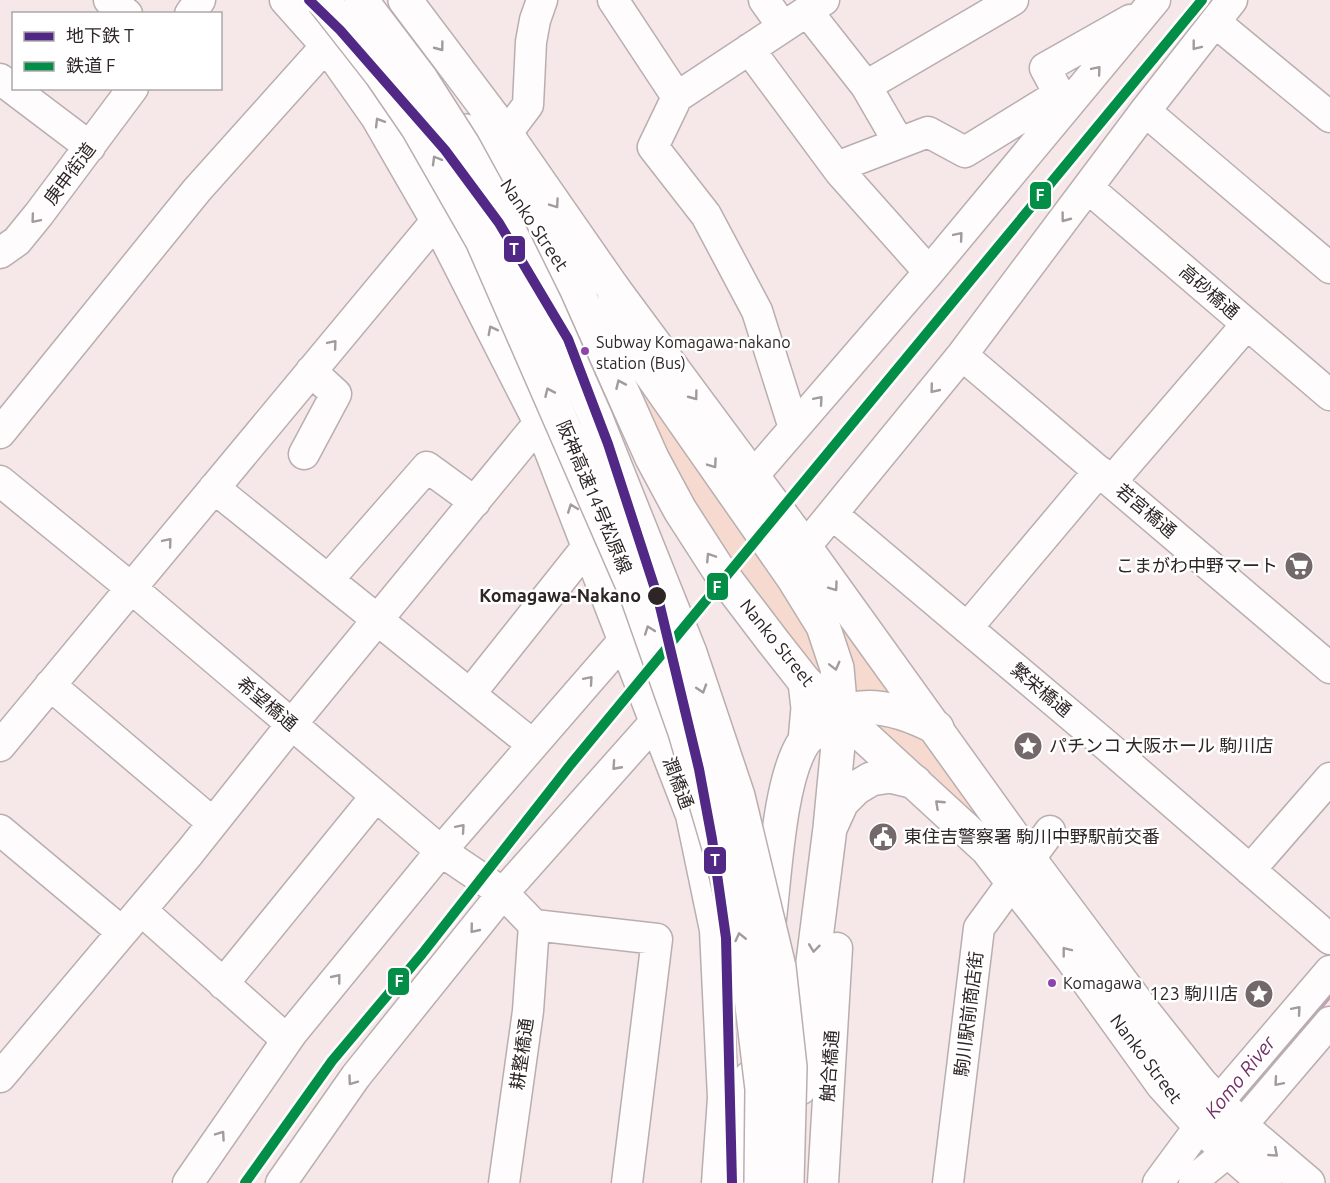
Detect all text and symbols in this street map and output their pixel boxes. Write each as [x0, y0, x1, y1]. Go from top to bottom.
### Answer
legend [12, 12, 222, 90]
text: 地下鉄 T [66, 25, 134, 45]
one-way arrow [1193, 39, 1204, 50]
one-way arrow [433, 40, 444, 51]
text: 鉄道 F [66, 55, 116, 75]
one-way arrow [1090, 66, 1101, 77]
one-way arrow [374, 118, 386, 128]
street label: 庚申街道 [40, 139, 99, 208]
one-way arrow [432, 156, 443, 166]
street label: Nanko Street [497, 175, 573, 274]
line badge: F [1029, 181, 1052, 210]
text: F [1036, 186, 1045, 204]
one-way arrow [548, 198, 559, 209]
one-way arrow [1062, 211, 1073, 222]
one-way arrow [31, 212, 42, 223]
one-way arrow [952, 232, 963, 243]
line badge: T [503, 235, 526, 263]
text: T [509, 240, 519, 258]
street label: 高砂橋通 [1176, 260, 1243, 322]
one-way arrow [488, 326, 499, 336]
place label: Subway Komagawa-nakano station (Bus) [596, 333, 791, 373]
one-way arrow [326, 340, 337, 351]
marker: Subway Komagawa-nakano station (Bus) [579, 345, 591, 357]
one-way arrow [615, 380, 627, 391]
one-way arrow [931, 382, 942, 393]
one-way arrow [544, 388, 556, 399]
one-way arrow [686, 390, 697, 401]
one-way arrow [811, 396, 822, 407]
street label: 阪神高速14号松原線 [554, 417, 636, 576]
one-way arrow [706, 457, 717, 468]
street label: 若宮橋通 [1113, 479, 1181, 541]
one-way arrow [567, 503, 579, 514]
one-way arrow [161, 538, 172, 549]
supermarket icon: こまがわ中野マート [1283, 550, 1315, 582]
one-way arrow [706, 553, 718, 563]
place label: こまがわ中野マート [1116, 555, 1278, 575]
line badge: F [706, 572, 729, 601]
text: F [713, 578, 722, 596]
one-way arrow [827, 581, 838, 592]
place label: Komagawa-Nakano [479, 585, 641, 605]
marker: Komagawa-Nakano [646, 585, 668, 607]
street label: Nanko Street [737, 595, 819, 690]
one-way arrow [643, 625, 656, 636]
street label: 繁栄橋通 [1008, 658, 1076, 720]
one-way arrow [827, 660, 840, 670]
street label: 希望橋通 [234, 672, 302, 734]
one-way arrow [582, 676, 593, 687]
one-way arrow [695, 683, 707, 694]
place icon: パチンコ 大阪ホール 駒川店 [1012, 730, 1044, 762]
place label: パチンコ 大阪ホール 駒川店 [1049, 735, 1273, 755]
street label: 潤橋通 [660, 754, 698, 811]
one-way arrow [612, 759, 623, 769]
one-way arrow [935, 800, 945, 811]
public building icon: 東住吉警察署 駒川中野駅前交番 [867, 821, 899, 853]
one-way arrow [454, 824, 465, 835]
place label: 東住吉警察署 駒川中野駅前交番 [904, 826, 1160, 846]
line badge: T [703, 846, 727, 875]
text: T [710, 851, 720, 869]
one-way arrow [471, 922, 482, 933]
one-way arrow [735, 932, 748, 942]
one-way arrow [808, 944, 821, 953]
one-way arrow [1062, 947, 1073, 958]
street label: 駒川駅前商店街 [950, 950, 986, 1078]
line badge: F [387, 967, 410, 996]
text: F [395, 972, 404, 990]
one-way arrow [330, 974, 341, 985]
place label: Komagawa [1063, 974, 1142, 992]
marker: Komagawa [1046, 977, 1058, 989]
place icon: 123 駒川店 [1243, 978, 1275, 1010]
place label: 123 駒川店 [1149, 983, 1238, 1003]
one-way arrow [1290, 1006, 1301, 1017]
street label: Nanko Street [1107, 1010, 1187, 1107]
street label: 耕整橋通 [506, 1017, 536, 1091]
street label: 触合橋通 [817, 1029, 841, 1103]
water label: Komo River [1200, 1030, 1281, 1122]
one-way arrow [349, 1074, 360, 1085]
one-way arrow [1275, 1075, 1286, 1086]
one-way arrow [214, 1130, 225, 1141]
one-way arrow [1267, 1146, 1278, 1157]

